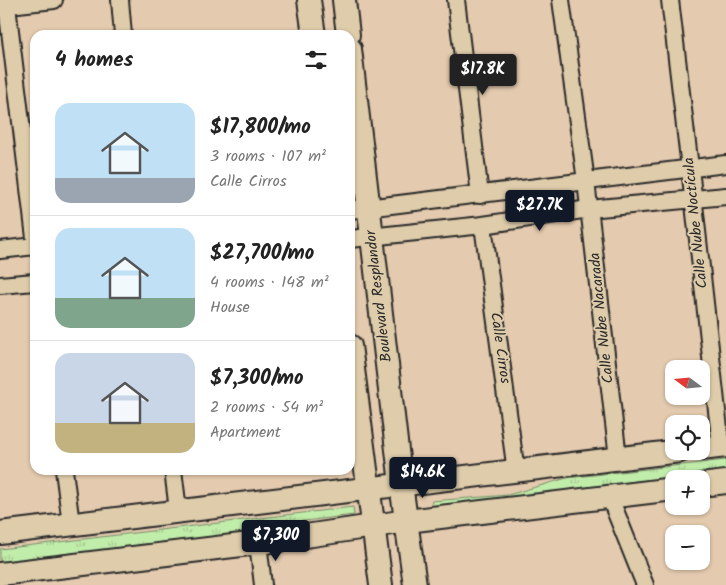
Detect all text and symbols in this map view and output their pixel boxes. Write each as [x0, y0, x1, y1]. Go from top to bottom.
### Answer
text: 4 homes [55, 44, 133, 77]
icon: filters [302, 46, 330, 74]
pin: $17.8K [442, 54, 524, 96]
text: $17.8K [461, 57, 505, 82]
text: $17,800/mo [210, 111, 311, 144]
icon: home [95, 123, 155, 183]
text: 3 rooms · 107 m² [210, 144, 326, 169]
street label: Calle Nube Noctícula [677, 156, 715, 290]
text: Calle Cirros [210, 169, 287, 194]
pin: $27.7K [499, 190, 581, 232]
text: $27.7K [516, 193, 564, 218]
street label: Boulevard Resplandor [359, 228, 399, 363]
text: $27,700/mo [210, 237, 314, 270]
icon: home [95, 248, 155, 308]
street label: Calle Nube Nacarada [583, 251, 621, 385]
text: 4 rooms · 148 m² [210, 270, 329, 295]
text: House [210, 295, 250, 320]
street label: Calle Cirros [483, 311, 517, 386]
north arrow [665, 360, 710, 405]
map controls [665, 360, 710, 570]
text: $7,300/mo [210, 362, 304, 395]
icon: home [95, 373, 155, 433]
text: 2 rooms · 54 m² [210, 395, 323, 420]
button: locate [665, 415, 710, 460]
text: Apartment [210, 420, 281, 445]
pin: $14.6K [382, 456, 464, 499]
text: $14.6K [400, 460, 446, 485]
button: + [665, 470, 710, 515]
pin: $7,300 [235, 520, 317, 562]
text: $7,300 [253, 523, 299, 548]
button: − [665, 525, 710, 570]

